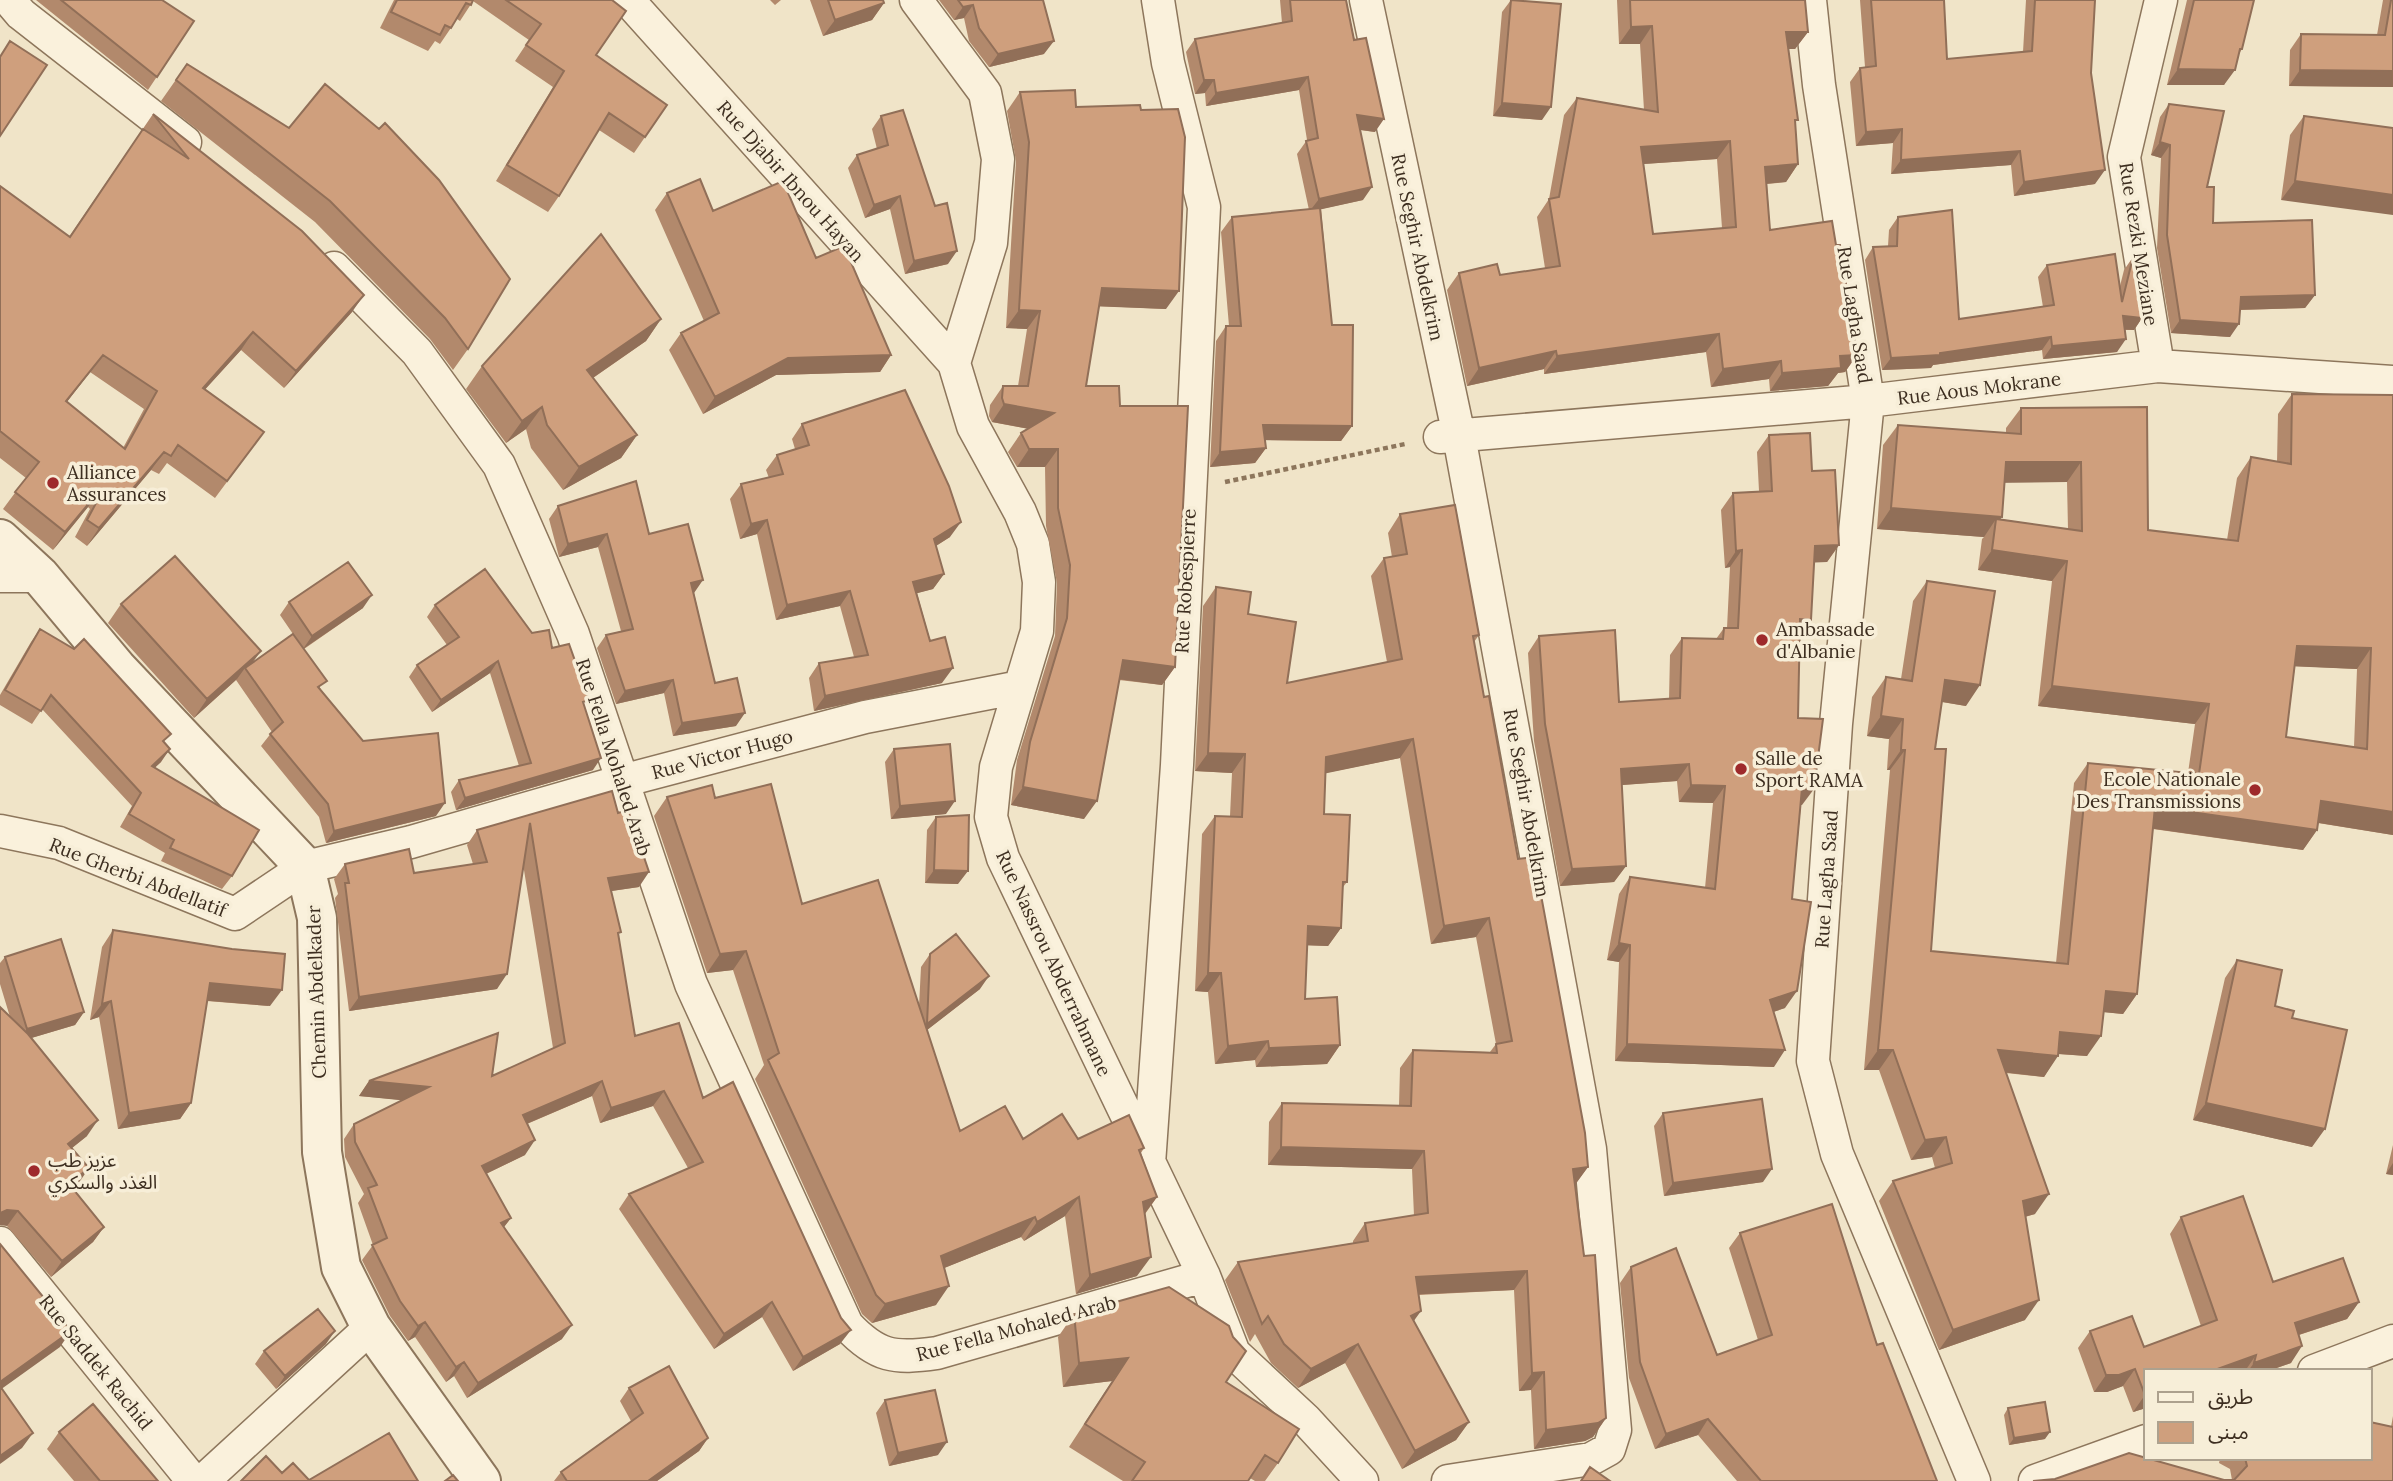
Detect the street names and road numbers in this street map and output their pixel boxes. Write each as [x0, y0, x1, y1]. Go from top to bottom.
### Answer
street label: Rue Djabir Ibnou Hayan [712, 95, 870, 267]
street label: Rue Seghir Abdelkrim [1386, 151, 1450, 343]
street label: Rue Rezki Meziane [2114, 161, 2164, 327]
street label: Rue Lagha Saad [1832, 245, 1878, 385]
street label: Rue Aous Mokrane [1896, 366, 2062, 410]
street label: Rue Robespierre [1169, 508, 1201, 654]
street label: Rue Fella Mohaled Arab [571, 655, 657, 859]
street label: Rue Seghir Abdelkrim [1499, 707, 1555, 899]
street label: Rue Victor Hugo [649, 724, 795, 784]
street label: Rue Lagha Saad [1809, 809, 1843, 949]
street label: Rue Gherbi Abdellatif [46, 832, 232, 922]
street label: Rue Nassrou Abderrahmane [991, 846, 1117, 1080]
street label: Chemin Abdelkader [301, 904, 331, 1079]
street label: Rue Saddek Rachid [34, 1289, 158, 1435]
street label: Rue Fella Mohaled Arab [913, 1290, 1119, 1366]

